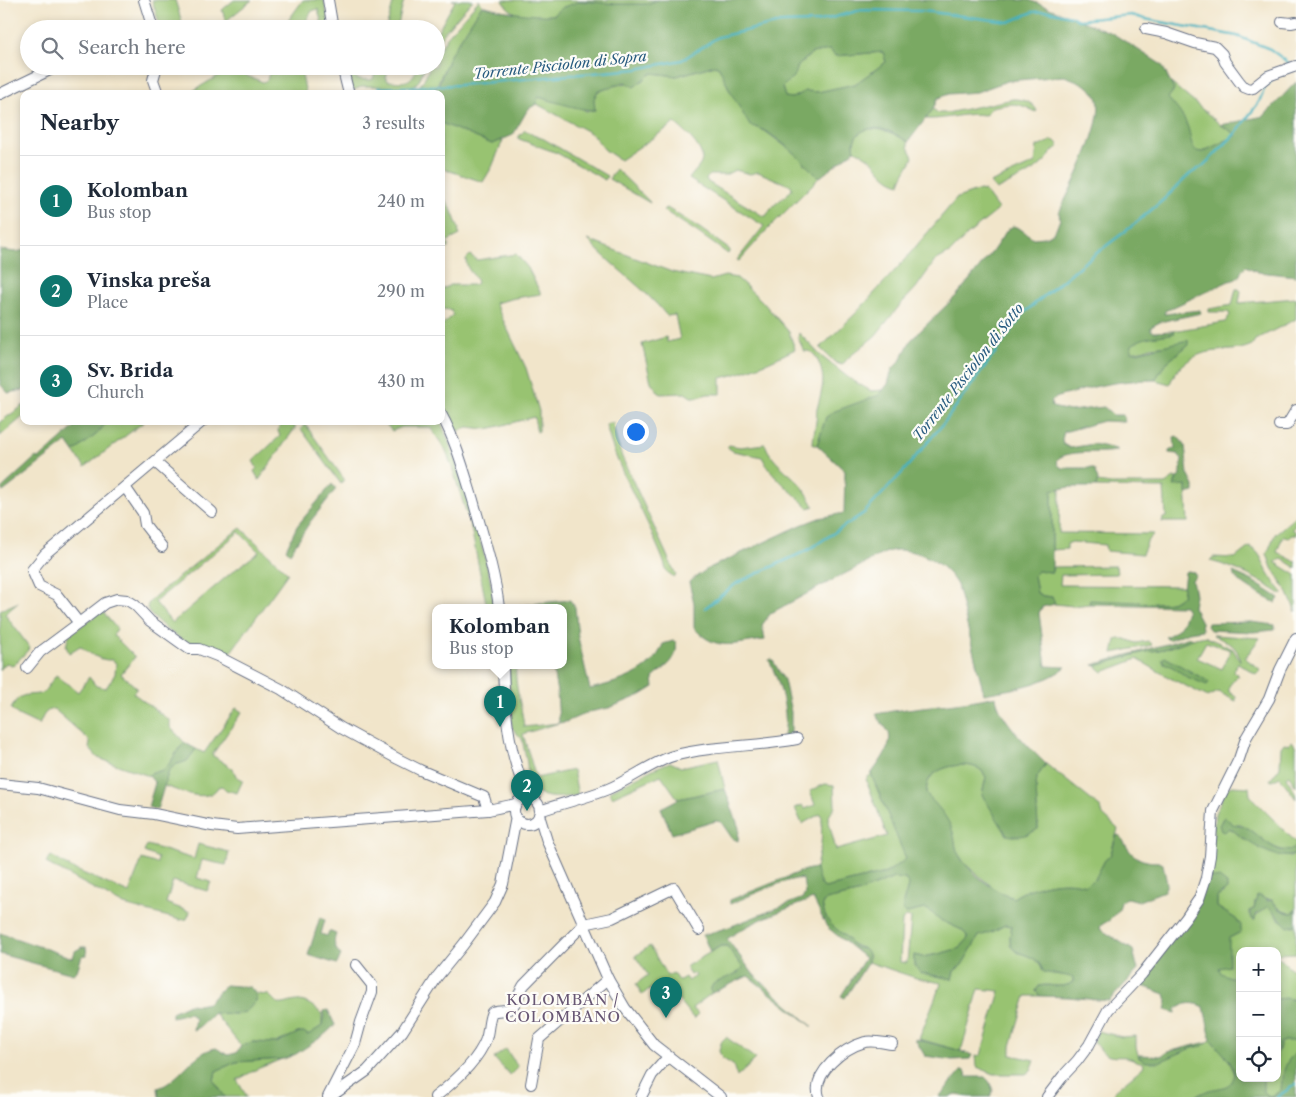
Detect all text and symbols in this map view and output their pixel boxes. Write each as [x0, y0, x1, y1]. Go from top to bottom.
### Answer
search box [20, 20, 445, 75]
icon: search [38, 34, 66, 62]
text: Search here [78, 36, 186, 59]
water label: Torrente Pisciolon di Sopra [473, 47, 648, 83]
text: Nearby [40, 110, 119, 135]
text: 3 results [362, 113, 425, 133]
text: Kolomban [87, 179, 188, 202]
text: 1 [52, 191, 60, 211]
text: 240 m [377, 191, 425, 211]
text: Bus stop [87, 202, 151, 222]
text: Vinska preša [87, 269, 211, 292]
text: 2 [51, 281, 61, 301]
text: 290 m [377, 281, 425, 301]
text: Place [87, 292, 128, 312]
water label: Torrente Pisciolon di Sotto [909, 299, 1028, 445]
text: Sv. Brida [87, 359, 173, 382]
text: 3 [51, 371, 61, 391]
text: 430 m [378, 371, 425, 391]
text: Church [87, 382, 144, 402]
your location [623, 419, 649, 445]
popup [432, 604, 567, 669]
text: Kolomban [449, 615, 550, 638]
text: Bus stop [449, 638, 514, 658]
pin: 1 [484, 686, 516, 727]
pin: 2 [511, 770, 543, 811]
map controls [1236, 947, 1281, 1082]
button: + [1236, 947, 1281, 992]
pin: 3 [650, 977, 682, 1018]
district label: KOLOMBAN / COLOMBANO [505, 990, 621, 1026]
button: − [1236, 992, 1281, 1037]
button: locate [1236, 1037, 1281, 1082]

